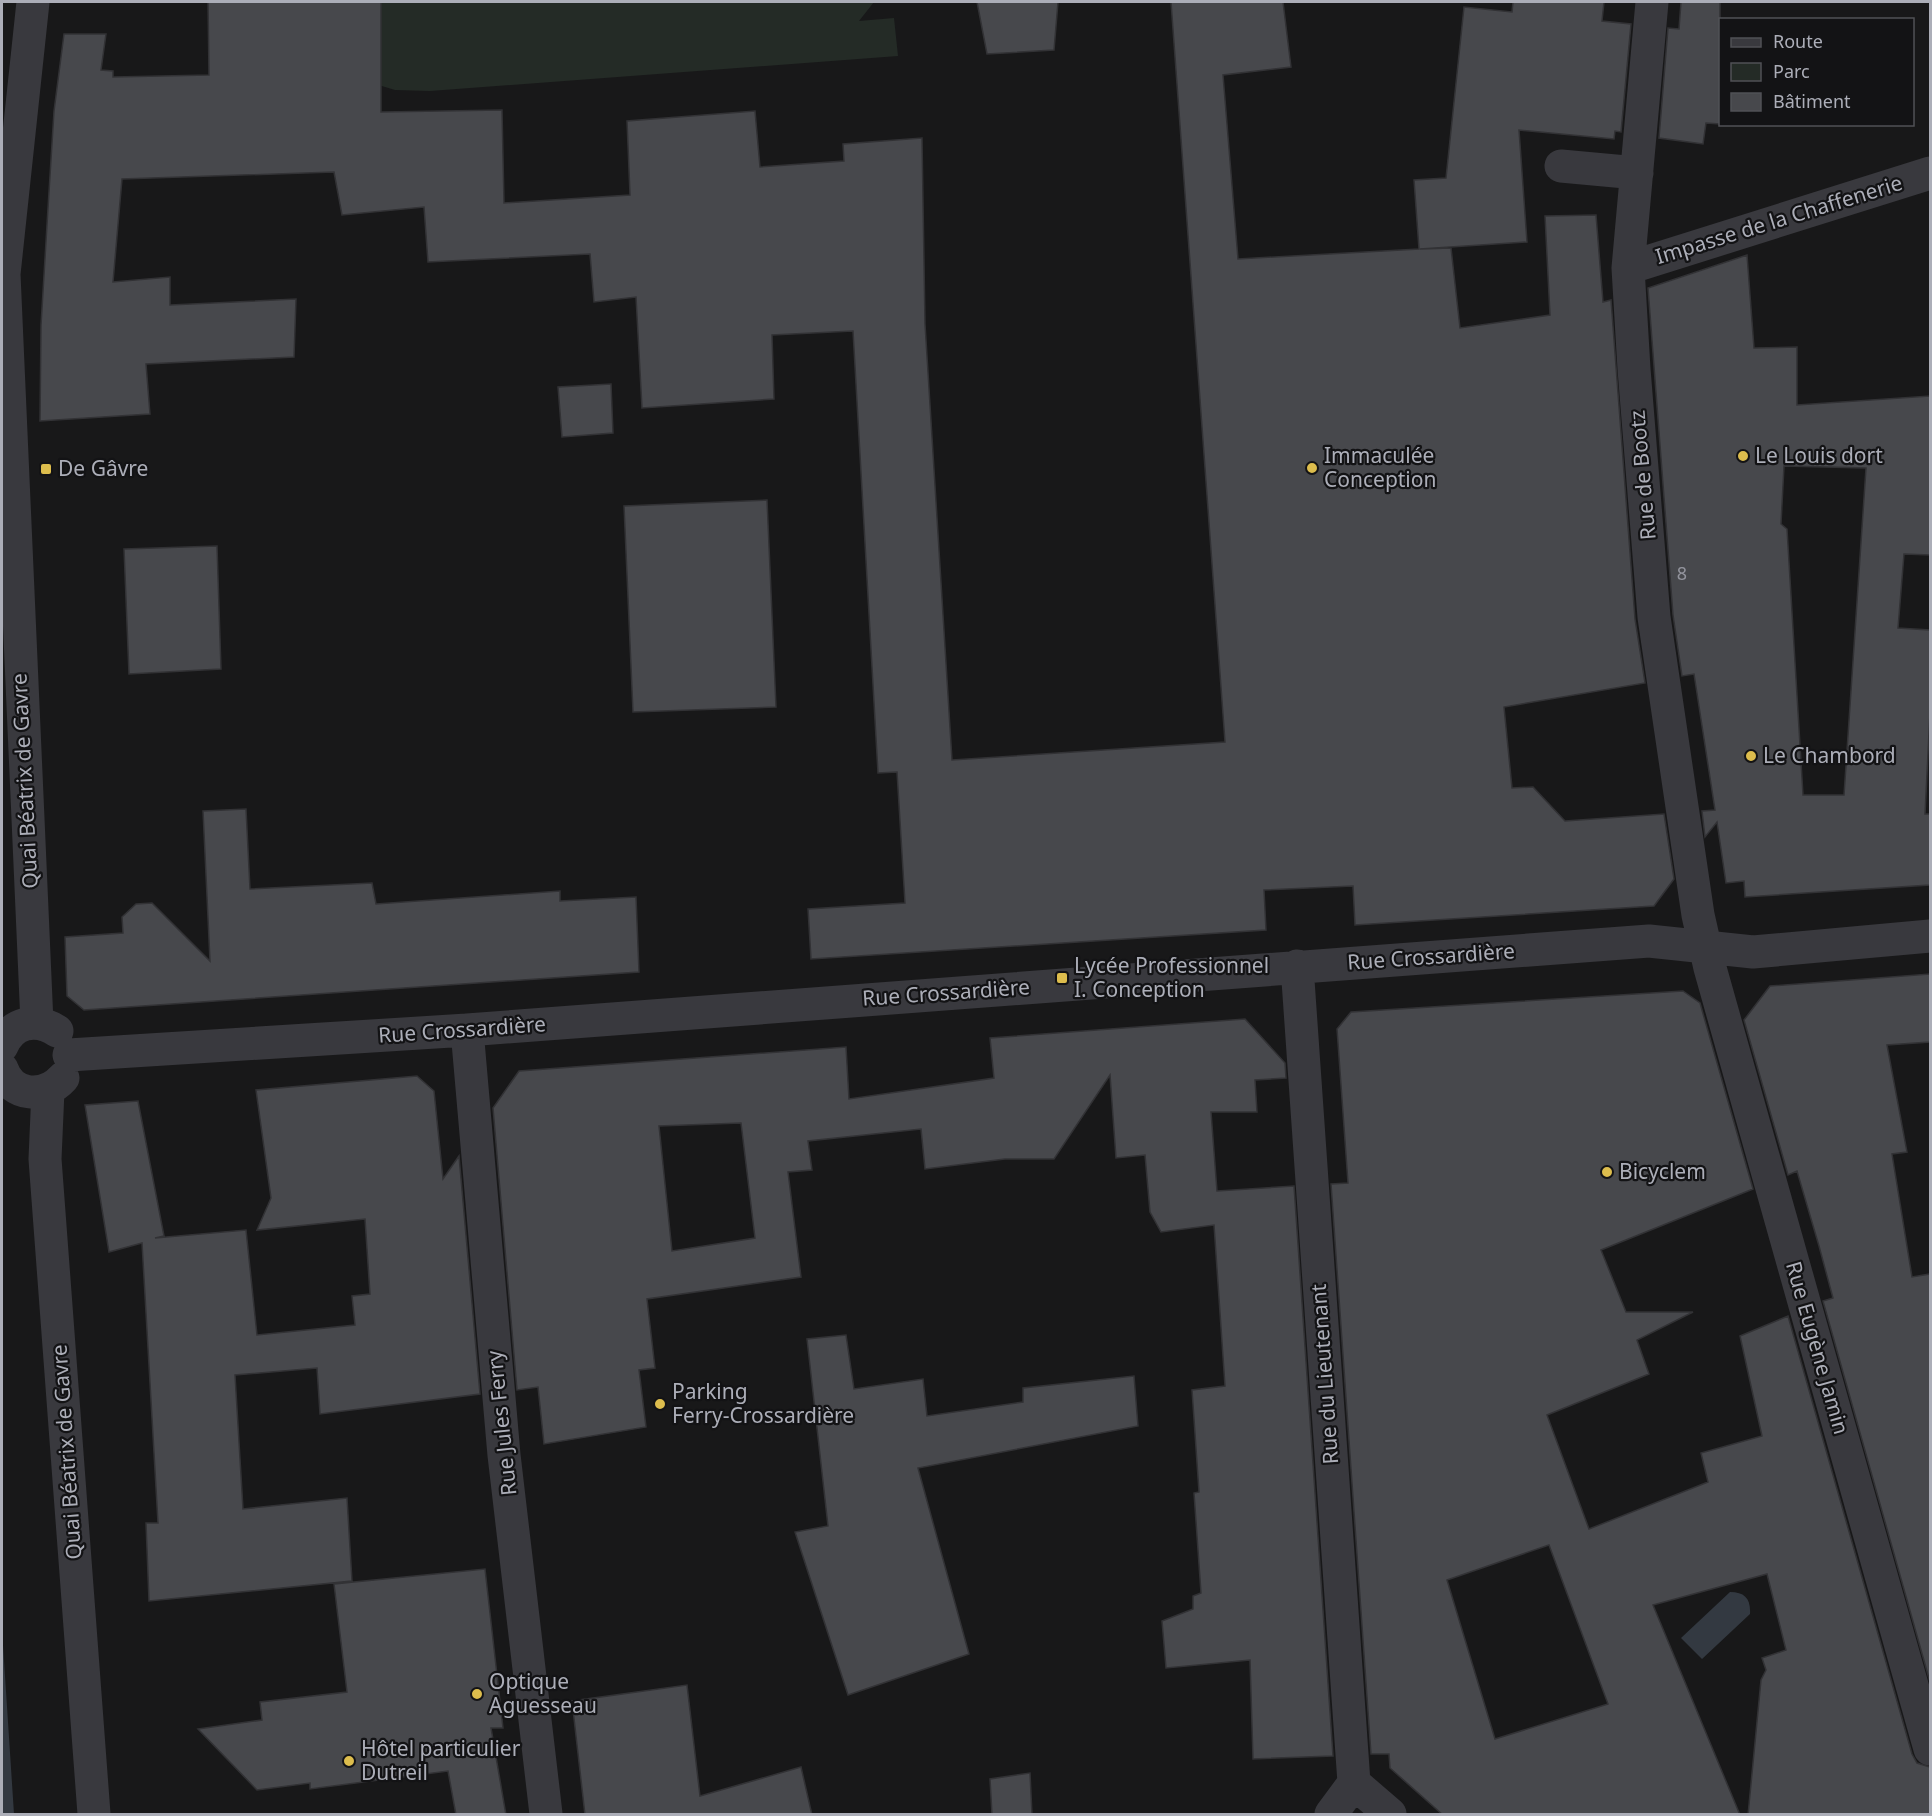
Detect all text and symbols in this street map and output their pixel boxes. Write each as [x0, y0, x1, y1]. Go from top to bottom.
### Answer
legend [1719, 18, 1914, 126]
text: Route [1773, 29, 1823, 53]
text: Parc [1773, 59, 1810, 83]
text: Bâtiment [1773, 89, 1851, 113]
street label: Impasse de la Chaffenerie [1652, 168, 1906, 270]
street label: Rue de Bootz [1622, 409, 1662, 541]
place label: Immaculée Conception [1324, 441, 1436, 493]
place label: Le Louis dort [1755, 441, 1883, 469]
marker: Le Louis dort [1736, 449, 1750, 463]
place label: De Gâvre [58, 454, 148, 482]
marker: Immaculée Conception [1305, 461, 1319, 475]
marker: De Gâvre [39, 462, 53, 476]
house number: 8 [1677, 561, 1687, 585]
street label: Quai Béatrix de Gavre [4, 673, 44, 889]
place label: Le Chambord [1763, 741, 1896, 769]
marker: Le Chambord [1744, 749, 1758, 763]
street label: Rue Crossardière [1346, 936, 1516, 976]
place label: Lycée Professionnel I. Conception [1074, 951, 1269, 1003]
marker: Lycée Professionnel I. Conception [1055, 971, 1069, 985]
street label: Rue Crossardière [861, 972, 1031, 1012]
street label: Rue Crossardière [377, 1009, 547, 1049]
place label: Bicyclem [1619, 1157, 1706, 1185]
marker: Bicyclem [1600, 1165, 1614, 1179]
street label: Rue Eugène Jamin [1780, 1258, 1856, 1437]
street label: Rue du Lieutenant [1304, 1283, 1344, 1465]
street label: Quai Béatrix de Gavre [45, 1344, 87, 1561]
street label: Rue Jules Ferry [479, 1349, 523, 1497]
place label: Parking Ferry-Crossardière [672, 1377, 854, 1429]
marker: Parking Ferry-Crossardière [653, 1397, 667, 1411]
place label: Optique Aguesseau [489, 1667, 597, 1719]
marker: Optique Aguesseau [470, 1687, 484, 1701]
place label: Hôtel particulier Dutreil [361, 1734, 521, 1786]
marker: Hôtel particulier Dutreil [342, 1754, 356, 1768]

